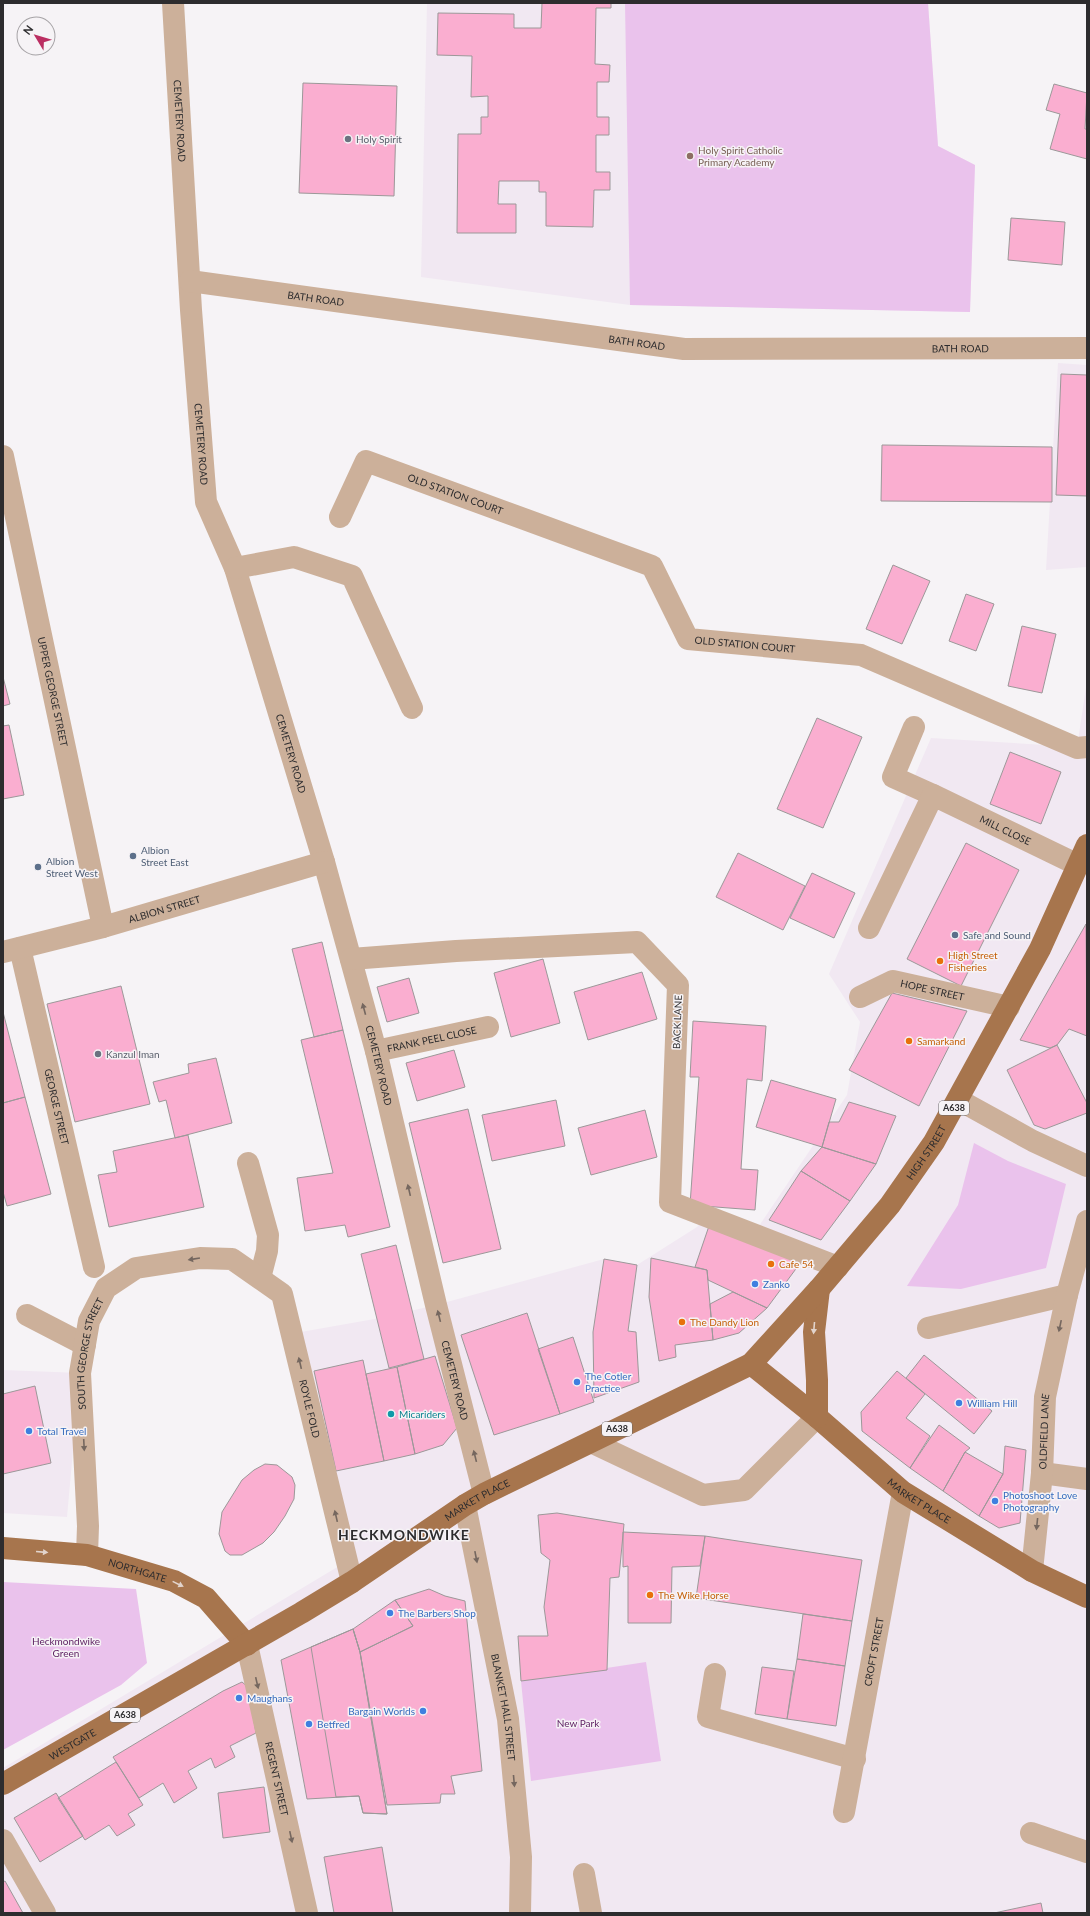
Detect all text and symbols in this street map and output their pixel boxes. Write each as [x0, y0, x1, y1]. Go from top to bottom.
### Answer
north arrow [16, 16, 56, 56]
text: N [20, 22, 35, 37]
street label: CEMETERY ROAD [172, 79, 188, 163]
place label: Holy Spirit [356, 133, 402, 145]
marker: Holy Spirit [343, 134, 353, 144]
place label: Holy Spirit Catholic Primary Academy [698, 144, 783, 168]
marker: Holy Spirit Catholic Primary Academy [685, 151, 695, 161]
street label: BATH ROAD [287, 288, 345, 308]
street label: BATH ROAD [608, 333, 666, 352]
street label: BATH ROAD [932, 342, 989, 354]
street label: CEMETERY ROAD [192, 403, 211, 486]
street label: OLD STATION COURT [406, 471, 505, 517]
street label: OLD STATION COURT [694, 634, 796, 655]
street label: UPPER GEORGE STREET [36, 636, 71, 748]
street label: CEMETERY ROAD [274, 712, 309, 795]
street label: MILL CLOSE [978, 813, 1033, 847]
place label: Albion Street East [141, 844, 189, 868]
marker: Albion Street East [128, 851, 138, 861]
place label: Albion Street West [46, 855, 98, 879]
marker: Albion Street West [33, 862, 43, 872]
street label: ALBION STREET [127, 893, 202, 925]
place label: Safe and Sound [963, 929, 1031, 941]
marker: Safe and Sound [950, 930, 960, 940]
place label: High Street Fisheries [948, 949, 998, 973]
marker: High Street Fisheries [935, 956, 945, 966]
street label: HOPE STREET [899, 977, 966, 1003]
street label: BACK LANE [670, 995, 684, 1049]
one-way arrow [361, 1003, 367, 1015]
street label: CEMETERY ROAD [363, 1024, 395, 1107]
street label: FRANK PEEL CLOSE [386, 1024, 478, 1054]
place label: Samarkand [917, 1035, 965, 1047]
marker: Samarkand [904, 1036, 914, 1046]
place label: Kanzul Iman [106, 1048, 160, 1060]
marker: Kanzul Iman [93, 1049, 103, 1059]
street label: GEORGE STREET [42, 1067, 72, 1146]
road number: A638 [939, 1101, 969, 1115]
street label: HIGH STREET [904, 1123, 948, 1182]
one-way arrow [406, 1184, 412, 1196]
one-way arrow [187, 1256, 200, 1262]
place label: Cafe 54 [779, 1258, 814, 1270]
marker: Cafe 54 [766, 1259, 776, 1269]
place label: Zanko [763, 1278, 790, 1290]
marker: Zanko [750, 1279, 760, 1289]
street label: SOUTH GEORGE STREET [74, 1296, 106, 1410]
one-way arrow [436, 1310, 442, 1322]
place label: The Dandy Lion [690, 1316, 759, 1328]
marker: The Dandy Lion [677, 1317, 687, 1327]
one-way arrow [1057, 1320, 1063, 1332]
one-way arrow [811, 1322, 818, 1334]
street label: CEMETERY ROAD [439, 1339, 471, 1422]
one-way arrow [296, 1357, 302, 1369]
place label: The Cotler Practice [585, 1370, 632, 1394]
marker: The Cotler Practice [572, 1377, 582, 1387]
street label: ROYLE FOLD [297, 1378, 323, 1440]
street label: OLDFIELD LANE [1036, 1392, 1052, 1470]
place label: William Hill [967, 1397, 1017, 1409]
marker: William Hill [954, 1398, 964, 1408]
place label: Micariders [399, 1408, 445, 1420]
marker: Micariders [386, 1409, 396, 1419]
road number: A638 [602, 1422, 632, 1436]
place label: Total Travel [37, 1425, 86, 1437]
marker: Total Travel [24, 1426, 34, 1436]
one-way arrow [81, 1439, 87, 1452]
one-way arrow [471, 1450, 477, 1462]
street label: MARKET PLACE [885, 1475, 953, 1526]
street label: MARKET PLACE [442, 1476, 512, 1523]
place label: Photoshoot Love Photography [1003, 1489, 1077, 1513]
marker: Photoshoot Love Photography [990, 1496, 1000, 1506]
one-way arrow [333, 1510, 339, 1523]
one-way arrow [1033, 1518, 1040, 1530]
district label: HECKMONDWIKE [338, 1526, 470, 1543]
one-way arrow [36, 1548, 48, 1555]
one-way arrow [473, 1551, 479, 1563]
street label: NORTHGATE [107, 1556, 168, 1585]
one-way arrow [172, 1581, 184, 1587]
place label: The Wike Horse [658, 1589, 729, 1601]
marker: The Wike Horse [645, 1590, 655, 1600]
place label: The Barbers Shop [398, 1607, 476, 1619]
marker: The Barbers Shop [385, 1608, 395, 1618]
street label: CROFT STREET [861, 1616, 886, 1687]
park label: Heckmondwike Green [32, 1635, 100, 1659]
street label: BLANKET HALL STREET [489, 1653, 518, 1762]
one-way arrow [254, 1677, 260, 1689]
place label: Maughans [247, 1692, 292, 1704]
marker: Maughans [234, 1693, 244, 1703]
place label: Bargain Worlds [348, 1705, 415, 1717]
marker: Bargain Worlds [418, 1706, 428, 1716]
road number: A638 [110, 1708, 140, 1722]
park label: New Park [557, 1717, 600, 1729]
place label: Betfred [317, 1718, 350, 1730]
marker: Betfred [304, 1719, 314, 1729]
street label: WESTGATE [47, 1726, 98, 1762]
street label: REGENT STREET [263, 1740, 291, 1817]
one-way arrow [510, 1775, 517, 1787]
one-way arrow [288, 1831, 294, 1844]

